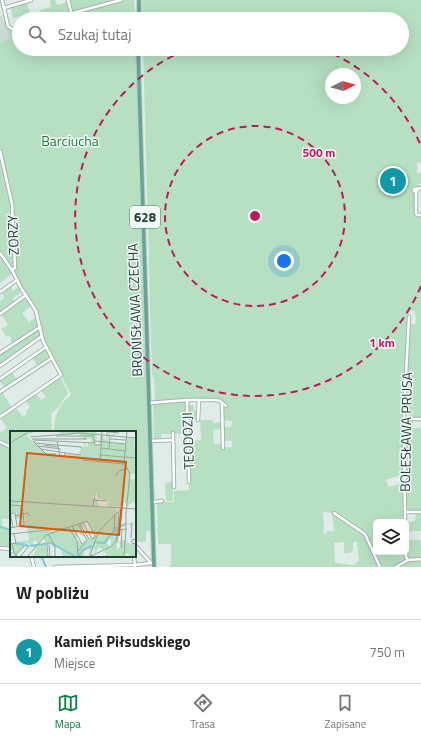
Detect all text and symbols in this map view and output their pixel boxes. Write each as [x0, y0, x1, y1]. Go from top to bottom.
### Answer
search box [12, 12, 409, 56]
icon: search [26, 23, 48, 45]
text: Szukaj tutaj [58, 23, 131, 46]
north arrow [325, 68, 361, 104]
park label: Barciucha [41, 130, 99, 151]
text: 500 m [303, 143, 335, 162]
pin: 1 [380, 166, 406, 196]
road number: 628 [130, 206, 160, 228]
centre of rings [248, 209, 262, 223]
street label: ZORZY [1, 214, 24, 256]
street label: BRONISŁAWA CZECHA [122, 242, 147, 377]
your location [274, 251, 294, 271]
text: 1 km [369, 333, 395, 352]
street label: BOLESŁAWA PRUSA [394, 371, 417, 492]
street label: TEODOZJI [176, 412, 199, 470]
inset map [10, 431, 136, 557]
map controls [373, 519, 409, 555]
button: layers [373, 519, 409, 555]
text: W pobliżu [16, 580, 89, 606]
text: Kamień Piłsudskiego [54, 630, 191, 653]
text: 1 [25, 642, 33, 662]
text: 750 m [369, 642, 405, 662]
text: Miejsce [54, 653, 95, 673]
tab: Mapa [55, 692, 81, 732]
tab: Trasa [190, 692, 215, 732]
tab: Zapisane [325, 692, 366, 732]

